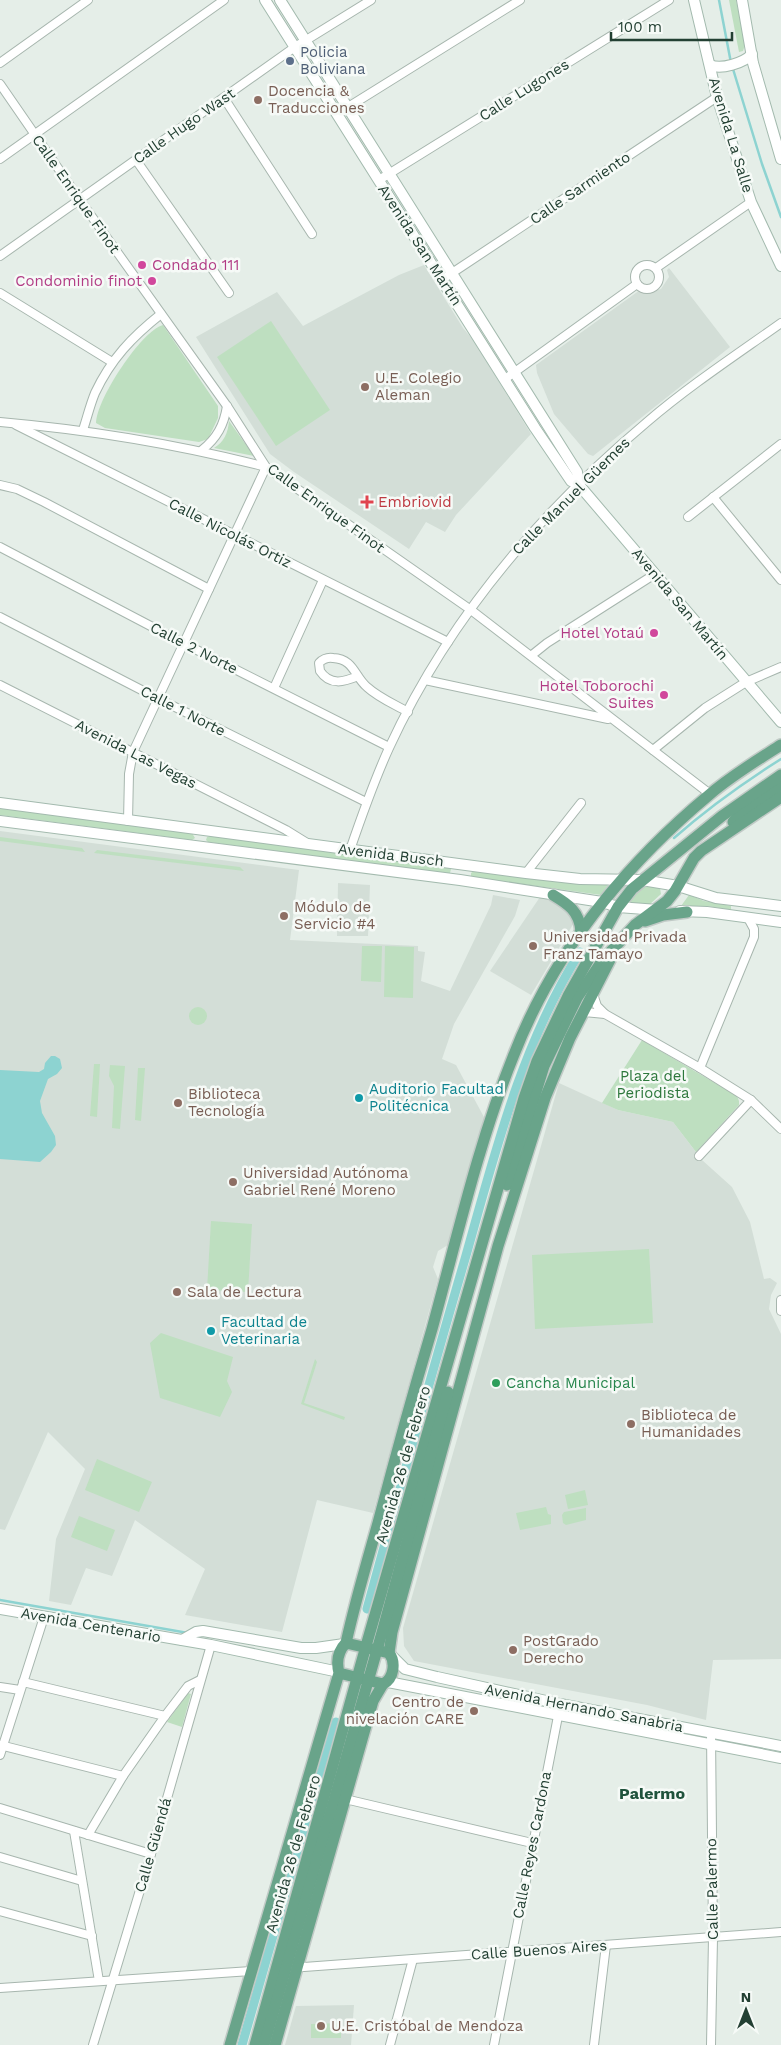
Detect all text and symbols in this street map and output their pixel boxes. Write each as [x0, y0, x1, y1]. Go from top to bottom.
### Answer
scale bar [611, 10, 732, 42]
text: 100 m [618, 18, 662, 36]
place label: Policia Boliviana [300, 43, 366, 78]
marker: Policia Boliviana [284, 55, 296, 67]
street label: Calle Lugones [476, 55, 572, 125]
street label: Avenida La Salle [705, 75, 757, 195]
place label: Docencia & Traducciones [268, 82, 365, 117]
street label: Calle Hugo Wast [130, 84, 239, 168]
marker: Docencia & Traducciones [252, 94, 264, 106]
street label: Calle Enrique Finot [28, 131, 124, 257]
street label: Calle Sarmiento [526, 148, 634, 228]
street label: Avenida San Martín [374, 181, 466, 309]
place label: Condado 111 [152, 256, 239, 274]
marker: Condado 111 [136, 259, 148, 271]
place label: Condominio finot [15, 272, 143, 290]
marker: Condominio finot [146, 275, 158, 287]
place label: U.E. Colegio Aleman [375, 369, 461, 404]
marker: U.E. Colegio Aleman [359, 381, 371, 393]
street label: Calle Manuel Güemes [508, 433, 634, 559]
street label: Calle Enrique Finot [264, 459, 389, 557]
place label: Embriovid [378, 493, 452, 511]
street label: Calle Nicolás Ortiz [166, 494, 294, 572]
marker: Embriovid [360, 495, 374, 509]
street label: Avenida San Martín [628, 544, 732, 664]
street label: Calle 2 Norte [147, 618, 241, 678]
place label: Hotel Yotaú [560, 624, 644, 642]
marker: Hotel Yotaú [648, 627, 660, 639]
place label: Hotel Toborochi Suites [539, 677, 654, 712]
street label: Calle 1 Norte [138, 682, 228, 740]
marker: Hotel Toborochi Suites [658, 689, 670, 701]
street label: Avenida Las Vegas [72, 716, 200, 792]
street label: Avenida Busch [337, 840, 445, 870]
place label: Módulo de Servicio #4 [294, 898, 375, 933]
marker: Módulo de Servicio #4 [278, 910, 290, 922]
place label: Universidad Privada Franz Tamayo [543, 928, 687, 963]
marker: Universidad Privada Franz Tamayo [527, 940, 539, 952]
park label: Plaza del Periodista [617, 1067, 690, 1102]
place label: Auditorio Facultad Politécnica [369, 1080, 504, 1115]
place label: Biblioteca Tecnología [188, 1085, 265, 1120]
marker: Auditorio Facultad Politécnica [353, 1092, 365, 1104]
marker: Biblioteca Tecnología [172, 1097, 184, 1109]
place label: Universidad Autónoma Gabriel René Moreno [243, 1164, 409, 1199]
marker: Universidad Autónoma Gabriel René Moreno [227, 1176, 239, 1188]
place label: Sala de Lectura [187, 1283, 302, 1301]
marker: Sala de Lectura [171, 1286, 183, 1298]
place label: Facultad de Veterinaria [221, 1313, 307, 1348]
marker: Facultad de Veterinaria [205, 1325, 217, 1337]
place label: Cancha Municipal [506, 1374, 636, 1392]
marker: Cancha Municipal [490, 1377, 502, 1389]
street label: Avenida 26 de Febrero [372, 1384, 434, 1546]
place label: Biblioteca de Humanidades [641, 1406, 741, 1441]
marker: Biblioteca de Humanidades [625, 1418, 637, 1430]
street label: Avenida Centenario [20, 1604, 162, 1646]
place label: PostGrado Derecho [523, 1632, 599, 1667]
marker: PostGrado Derecho [507, 1644, 519, 1656]
street label: Avenida Hernando Sanabria [483, 1680, 685, 1736]
place label: Centro de nivelación CARE [346, 1693, 464, 1728]
marker: Centro de nivelación CARE [468, 1705, 480, 1717]
street label: Calle Reyes Cardona [509, 1769, 555, 1920]
street label: Avenida 26 de Febrero [262, 1773, 324, 1935]
district label: Palermo [619, 1784, 685, 1803]
street label: Calle Güendá [131, 1795, 175, 1894]
street label: Calle Palermo [702, 1838, 722, 1940]
street label: Calle Buenos Aires [470, 1936, 608, 1964]
north arrow [721, 1985, 771, 2035]
text: N [741, 1989, 751, 2005]
place label: U.E. Cristóbal de Mendoza [331, 2017, 524, 2035]
marker: U.E. Cristóbal de Mendoza [315, 2020, 327, 2032]

